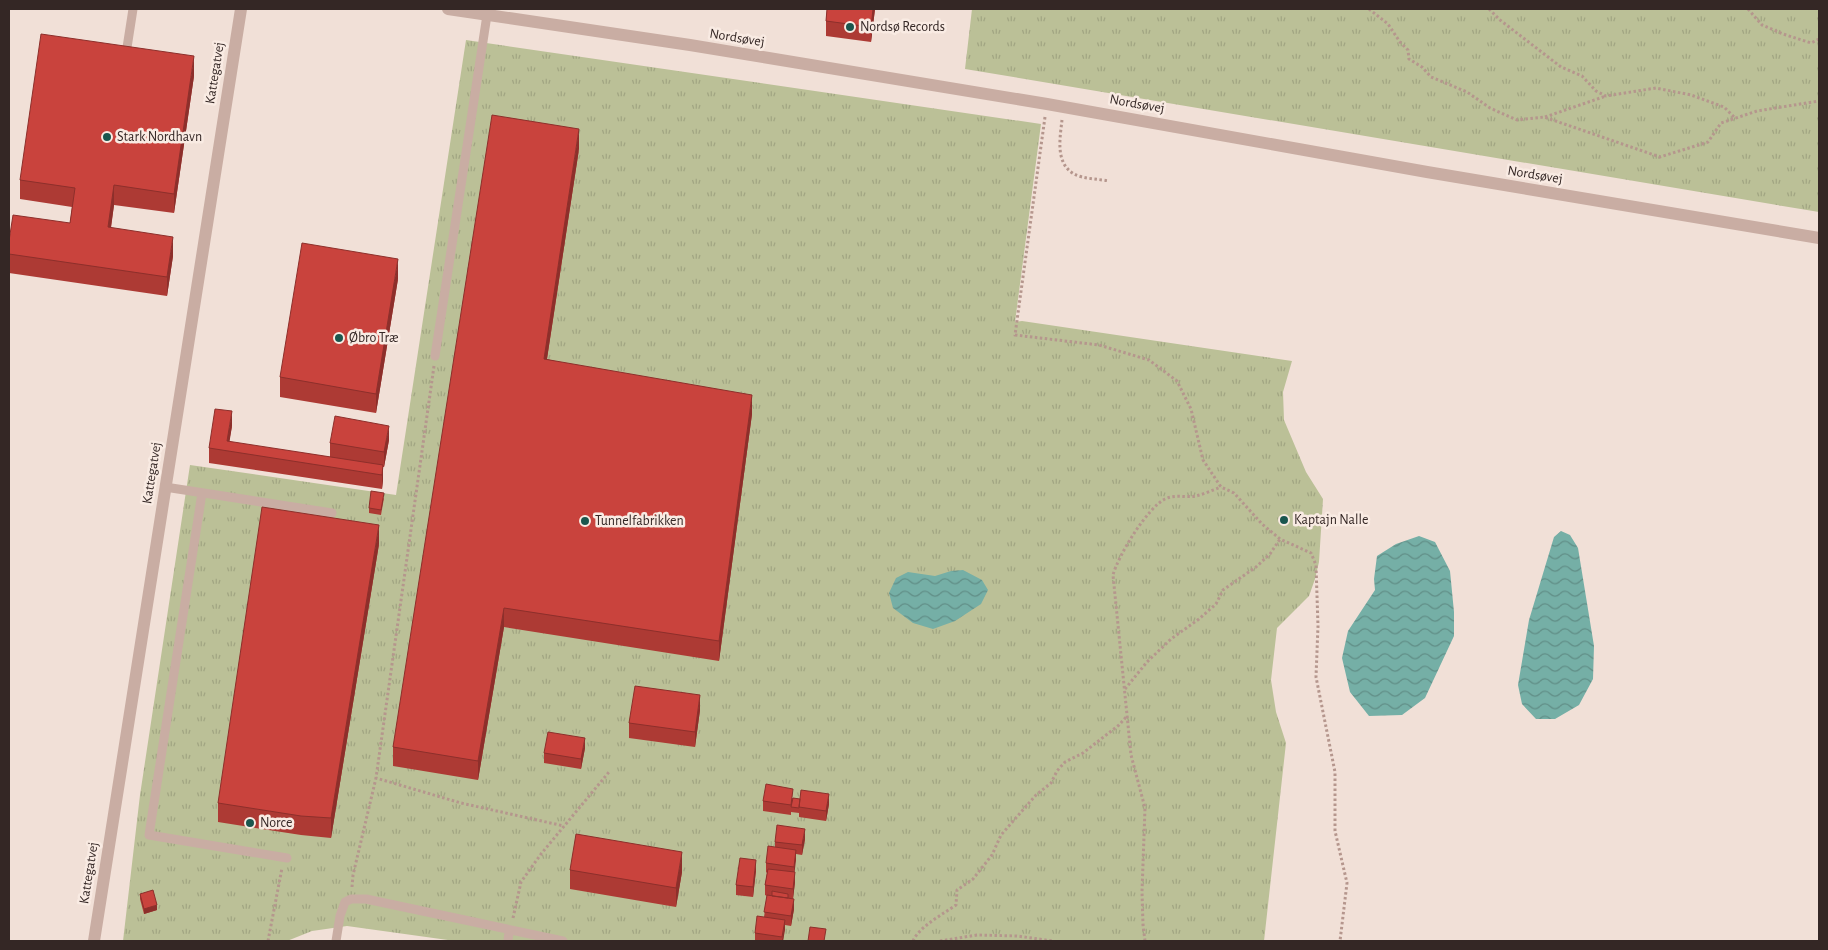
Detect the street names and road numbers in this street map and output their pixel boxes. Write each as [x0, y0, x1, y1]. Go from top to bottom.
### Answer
street label: Nordsøvej [708, 27, 766, 49]
street label: Kattegatvej [203, 41, 227, 105]
street label: Nordsøvej [1108, 92, 1166, 116]
street label: Nordsøvej [1506, 164, 1564, 186]
street label: Kattegatvej [140, 441, 164, 505]
street label: Kattegatvej [77, 841, 101, 905]

